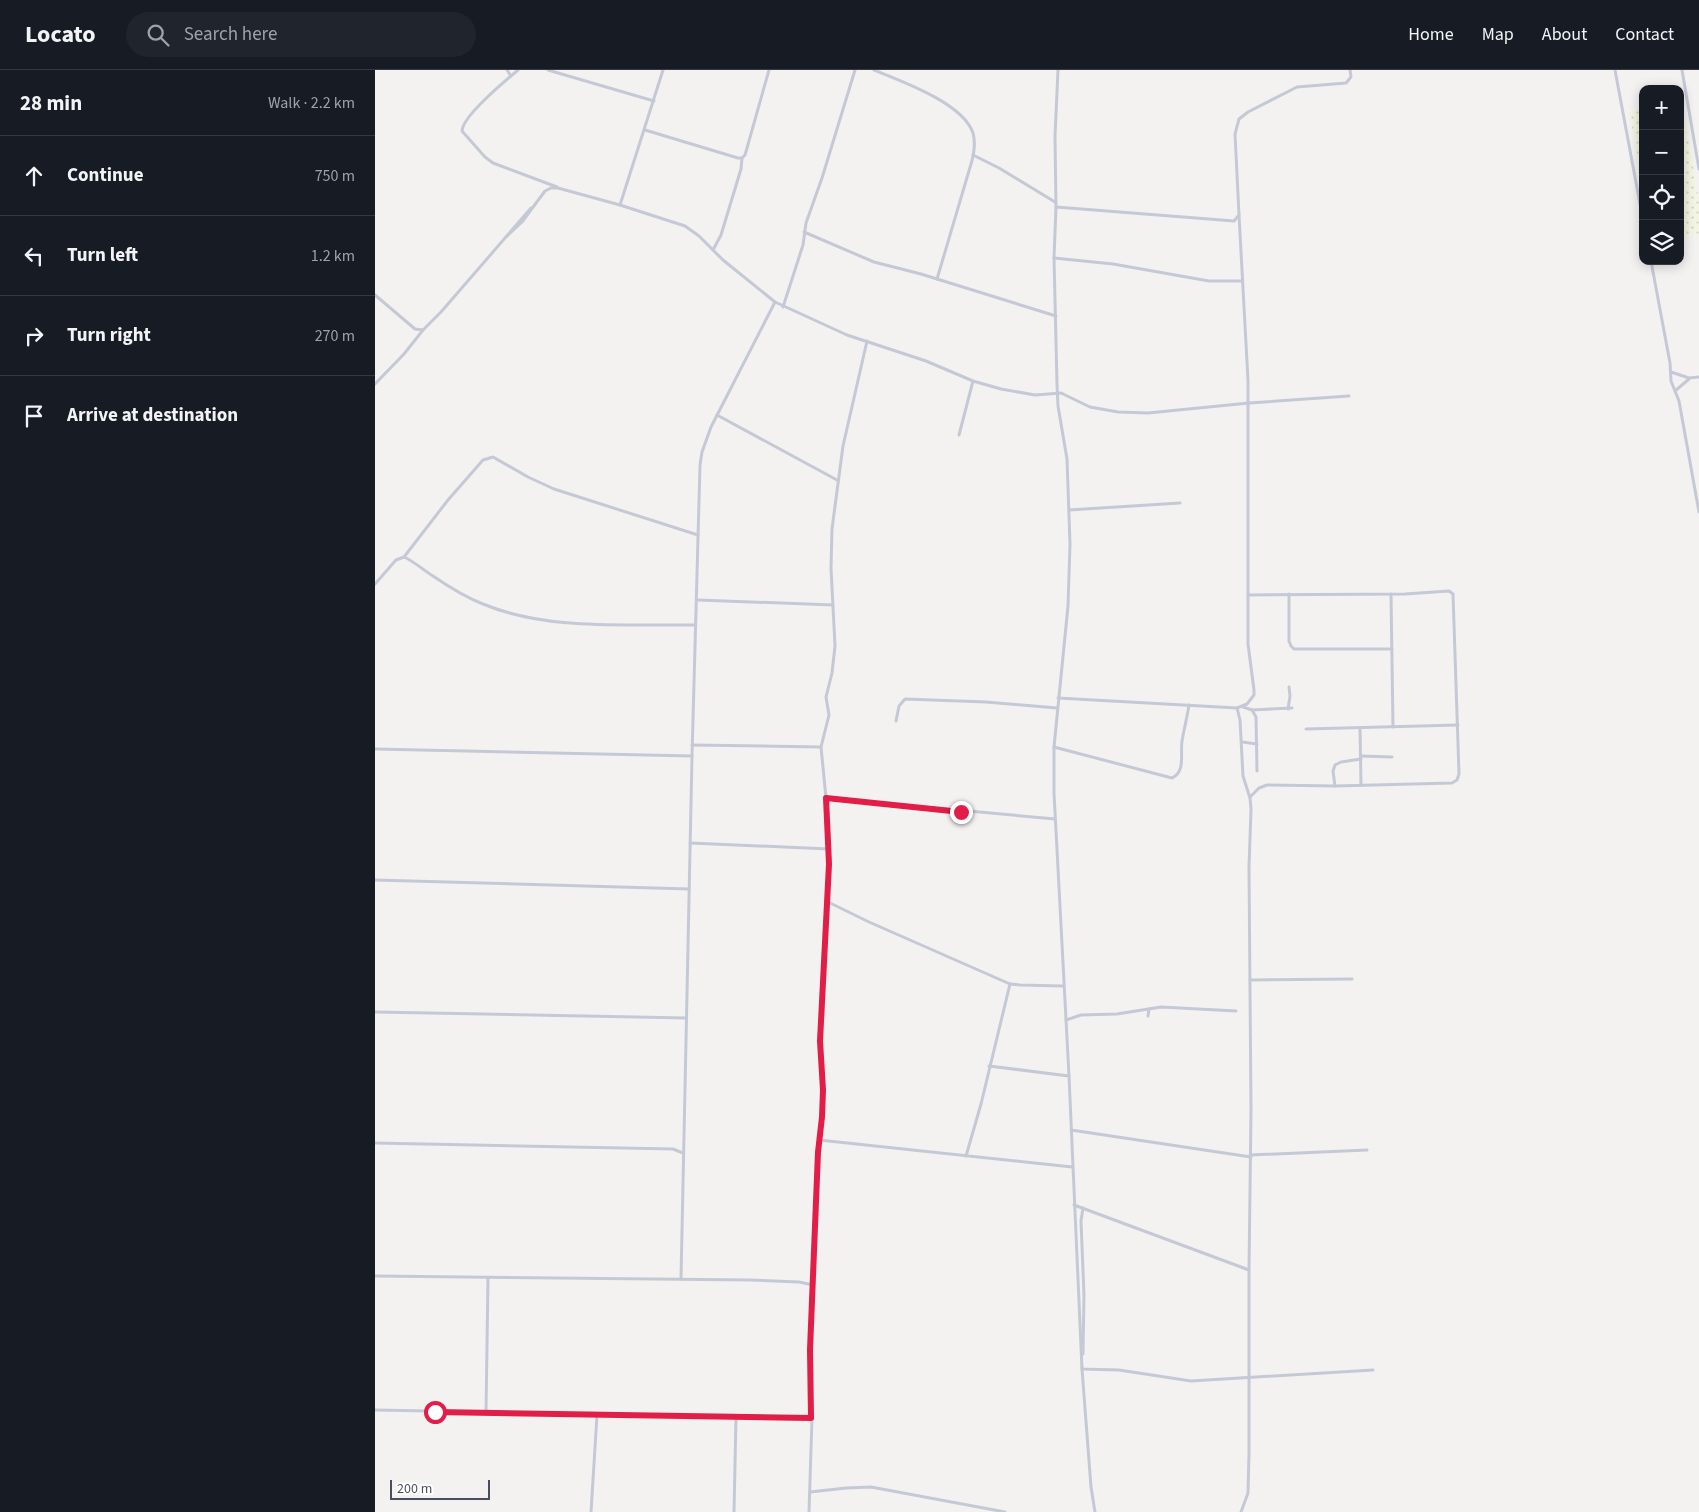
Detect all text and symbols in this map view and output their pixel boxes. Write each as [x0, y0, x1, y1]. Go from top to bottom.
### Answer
search box [126, 12, 476, 57]
text: Locato [25, 17, 96, 52]
icon: search [144, 21, 172, 49]
text: Search here [184, 21, 277, 48]
text: Home [1408, 22, 1454, 47]
text: Map [1482, 22, 1514, 47]
text: About [1542, 22, 1587, 47]
text: Contact [1615, 22, 1674, 47]
map controls [1639, 85, 1684, 265]
button: + [1639, 85, 1684, 130]
text: 28 min [20, 88, 82, 118]
text: Walk · 2.2 km [268, 92, 355, 114]
button: − [1639, 130, 1684, 175]
icon: ahead [20, 162, 48, 190]
text: Continue [67, 162, 144, 189]
text: 750 m [315, 165, 355, 187]
button: locate [1639, 175, 1684, 220]
button: layers [1639, 220, 1684, 265]
icon: left [20, 242, 48, 270]
text: Turn left [67, 242, 138, 269]
text: 1.2 km [311, 245, 355, 267]
icon: right [20, 322, 48, 350]
text: Turn right [67, 322, 151, 349]
text: 270 m [315, 325, 355, 347]
icon: arrive [20, 402, 48, 430]
text: Arrive at destination [67, 402, 238, 429]
route end [950, 801, 973, 824]
route start [424, 1401, 447, 1424]
scale bar [390, 1477, 490, 1500]
text: 200 m [397, 1479, 432, 1499]

